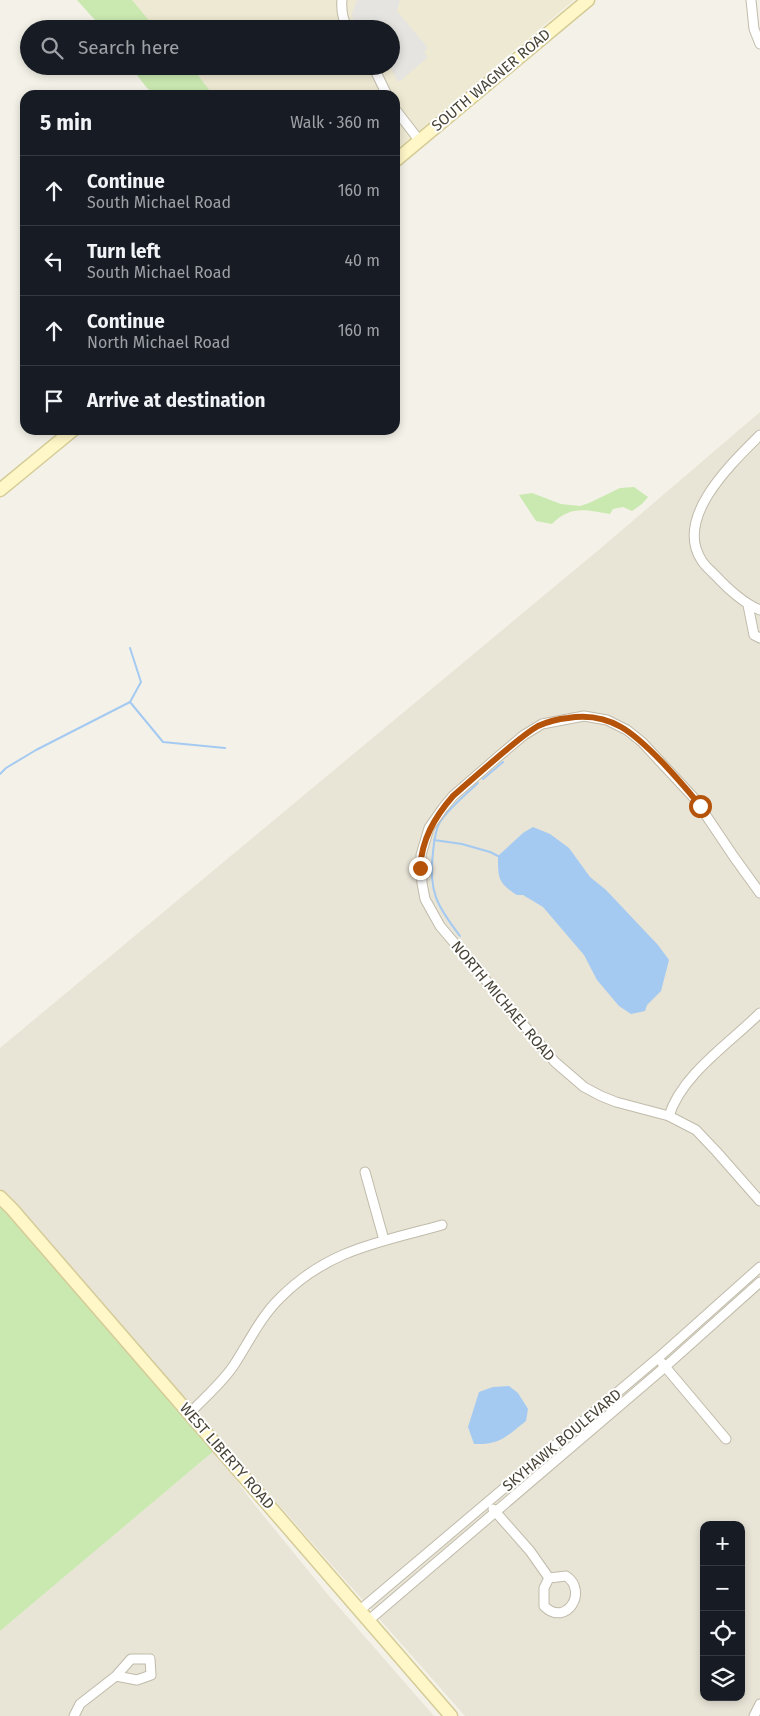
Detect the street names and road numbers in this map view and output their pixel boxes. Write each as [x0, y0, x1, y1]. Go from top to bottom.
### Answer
street label: SOUTH WAGNER ROAD [428, 25, 554, 135]
street label: NORTH MICHAEL ROAD [447, 937, 559, 1065]
street label: SKYHAWK BOULEVARD [499, 1385, 625, 1495]
street label: WEST LIBERTY ROAD [176, 1399, 278, 1513]

